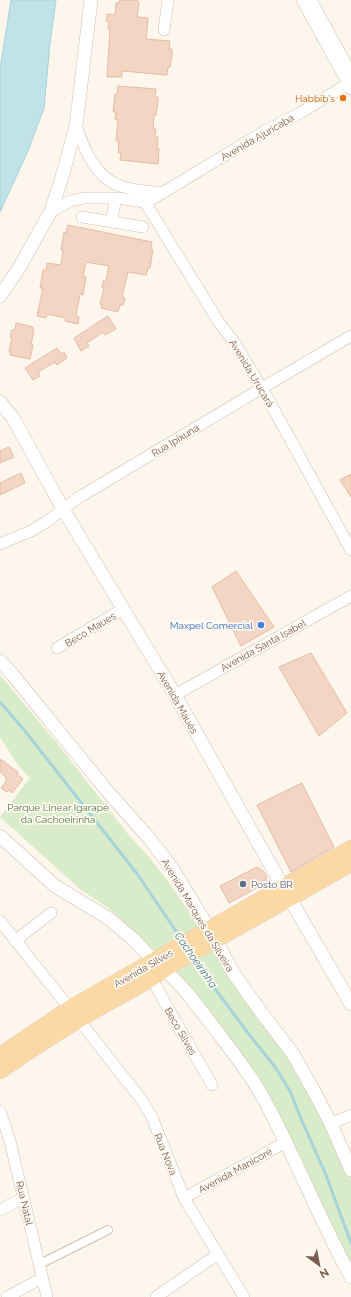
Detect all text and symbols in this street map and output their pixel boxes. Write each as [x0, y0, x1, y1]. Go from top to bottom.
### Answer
place label: Habbib's [295, 93, 335, 104]
marker: Habbib's [338, 93, 348, 103]
street label: Avenida Ajuricaba [219, 112, 296, 163]
street label: Avenida Urucará [227, 338, 276, 409]
street label: Rua Ipixuna [150, 422, 201, 459]
street label: Beco Maues [63, 610, 118, 649]
street label: Avenida Santa Isabel [219, 617, 308, 673]
place label: Maxpel Comercial [170, 620, 253, 631]
marker: Maxpel Comercial [256, 620, 266, 630]
street label: Avenida Maués [155, 669, 200, 736]
park label: Parque Linear Igarapé da Cachoeirinha [7, 802, 109, 825]
street label: Avenida Marques da Silveira [159, 857, 236, 974]
marker: Posto BR [238, 879, 248, 889]
place label: Posto BR [251, 879, 293, 890]
water label: Cachoeirinha [172, 930, 220, 991]
street label: Avenida Silves [112, 947, 175, 990]
street label: Beco Silves [163, 1005, 199, 1057]
street label: Rua Nova [152, 1132, 179, 1177]
street label: Avenida Manicoré [197, 1146, 274, 1195]
street label: Rua Natal [14, 1180, 35, 1227]
north arrow [299, 1245, 339, 1285]
text: N [317, 1265, 331, 1281]

